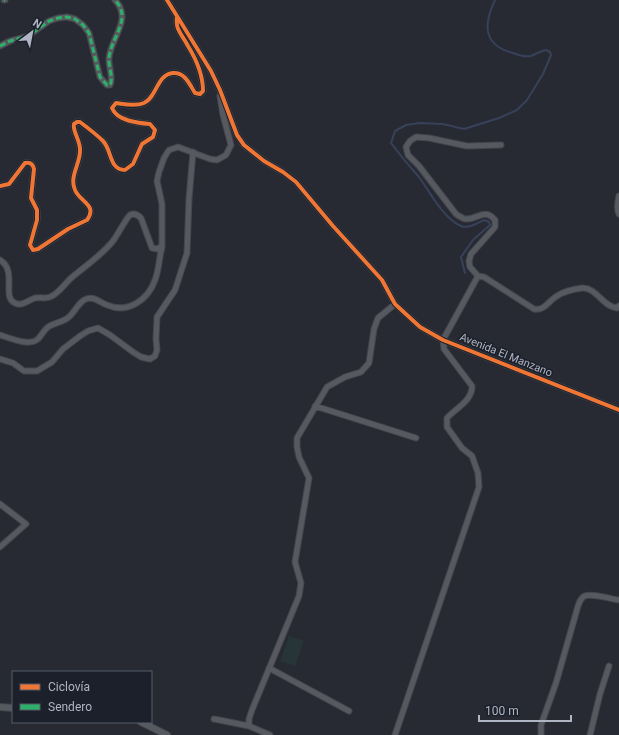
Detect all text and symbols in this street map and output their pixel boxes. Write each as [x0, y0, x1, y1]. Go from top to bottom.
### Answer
north arrow [12, 12, 52, 52]
text: N [30, 16, 44, 32]
street label: Avenida El Manzano [458, 330, 554, 380]
legend [12, 671, 152, 723]
text: Ciclovía [48, 680, 90, 694]
scale bar [479, 697, 571, 723]
text: Sendero [48, 700, 92, 714]
text: 100 m [485, 704, 519, 718]

